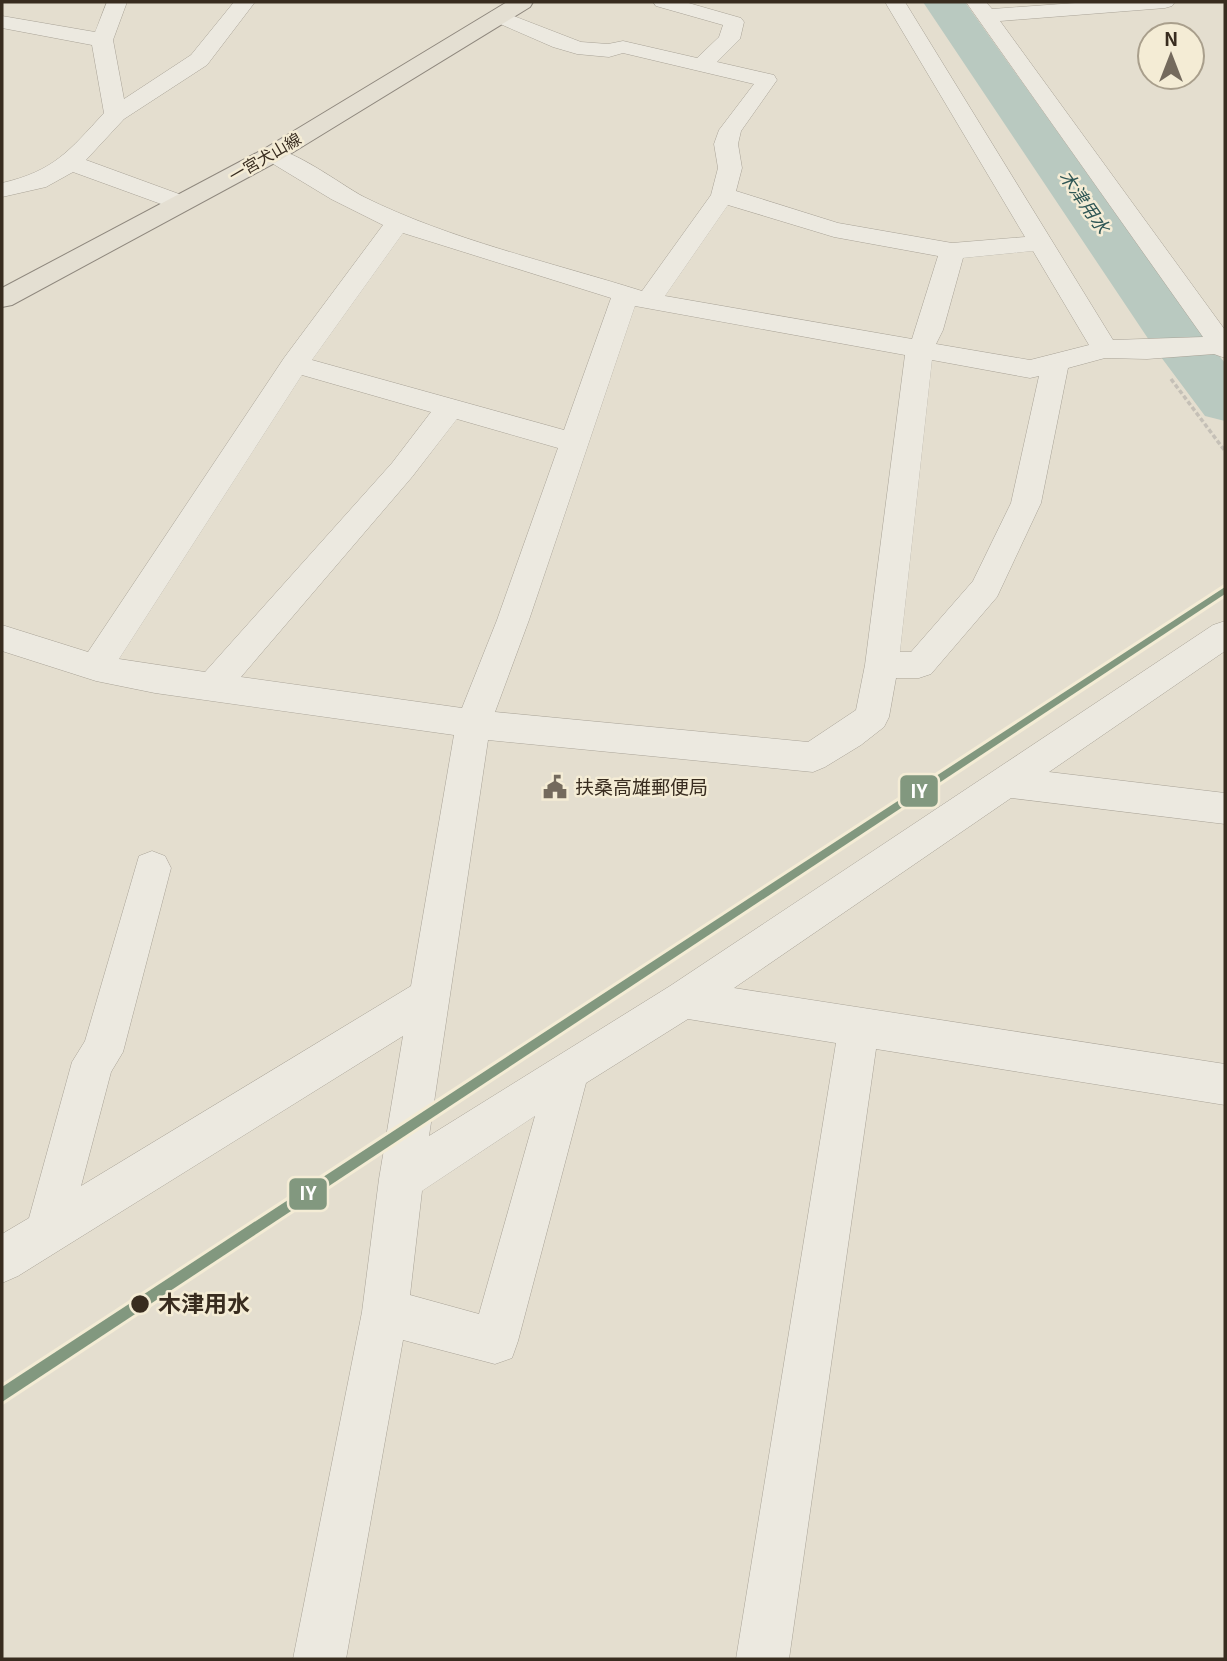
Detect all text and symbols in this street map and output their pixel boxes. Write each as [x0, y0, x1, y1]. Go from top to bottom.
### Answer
north arrow [1136, 21, 1206, 91]
text: N [1164, 24, 1178, 51]
street label: 一宮犬山線 [224, 126, 305, 187]
water label: 木津用水 [1054, 164, 1118, 239]
place label: 扶桑高雄郵便局 [575, 772, 708, 799]
public building icon: 扶桑高雄郵便局 [541, 773, 569, 801]
line badge: IY [899, 774, 939, 808]
text: IY [910, 776, 929, 803]
line badge: IY [288, 1177, 328, 1211]
text: IY [299, 1178, 318, 1205]
place label: 木津用水 [158, 1285, 250, 1319]
marker: 木津用水 [129, 1293, 151, 1315]

